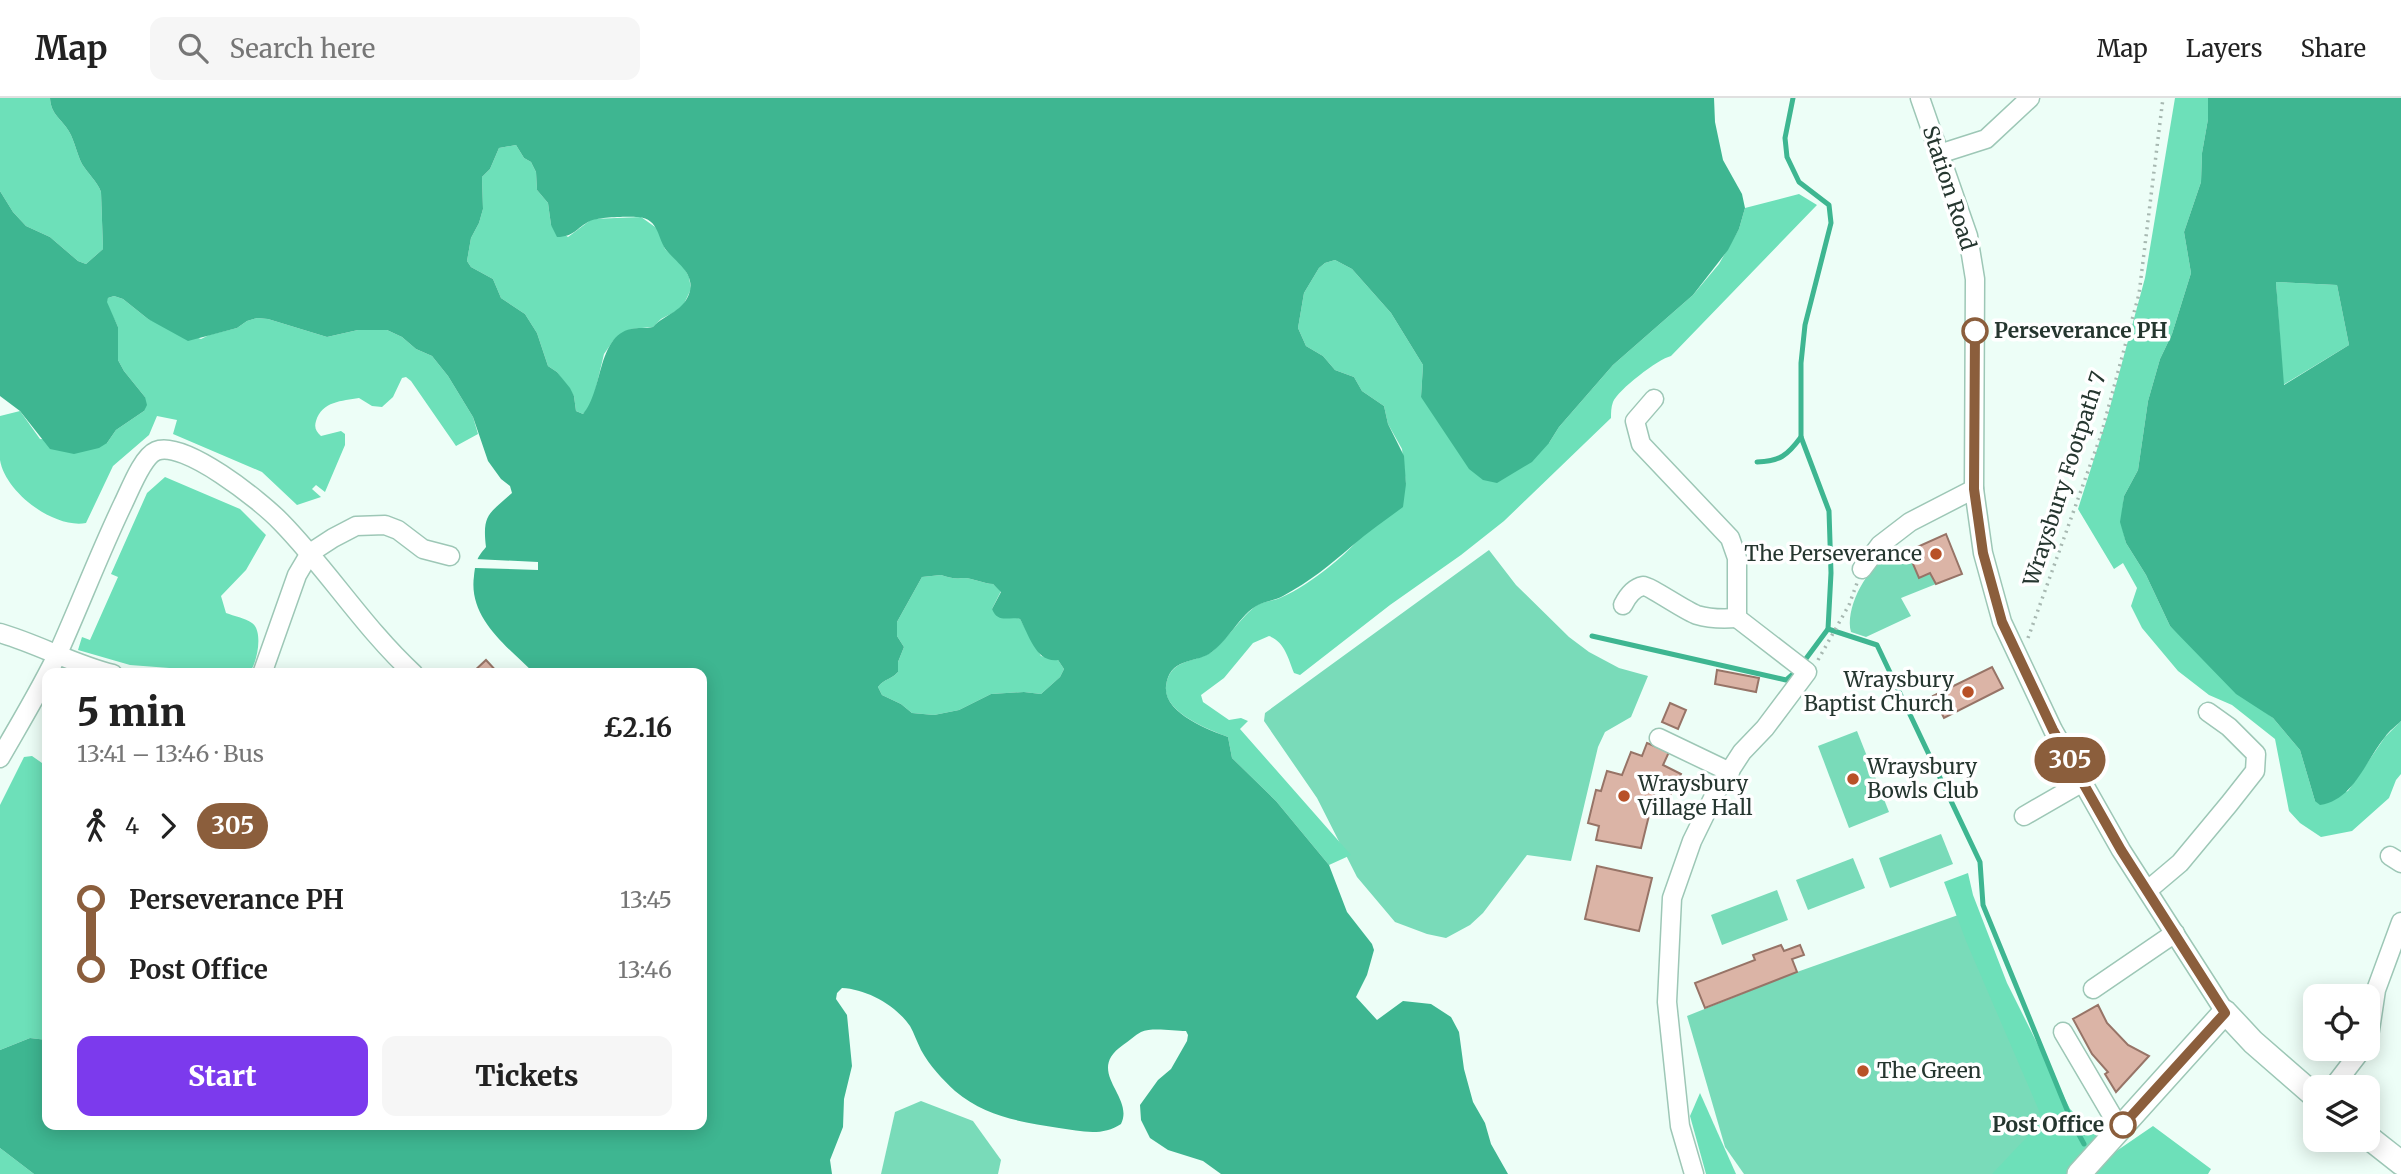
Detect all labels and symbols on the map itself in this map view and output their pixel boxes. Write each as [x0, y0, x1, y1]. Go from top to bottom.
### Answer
street label: Station Road [1917, 122, 1982, 254]
place label: Perseverance PH [1994, 317, 2168, 344]
marker: Perseverance PH [1962, 318, 1988, 344]
street label: Wraysbury Footpath 7 [2017, 368, 2112, 590]
place label: The Perseverance [1744, 540, 1922, 567]
marker: The Perseverance [1928, 546, 1944, 562]
place label: Wraysbury Baptist Church [1804, 666, 1955, 717]
marker: Wraysbury Baptist Church [1960, 684, 1976, 700]
line badge: 305 [2030, 737, 2110, 783]
place label: Wraysbury Bowls Club [1866, 753, 1979, 804]
place label: Wraysbury Village Hall [1637, 770, 1753, 821]
marker: Wraysbury Bowls Club [1845, 771, 1861, 787]
marker: Wraysbury Village Hall [1616, 788, 1632, 804]
place label: The Green [1877, 1057, 1982, 1084]
marker: The Green [1855, 1063, 1871, 1079]
place label: Post Office [1992, 1111, 2104, 1138]
marker: Post Office [2110, 1112, 2136, 1138]

